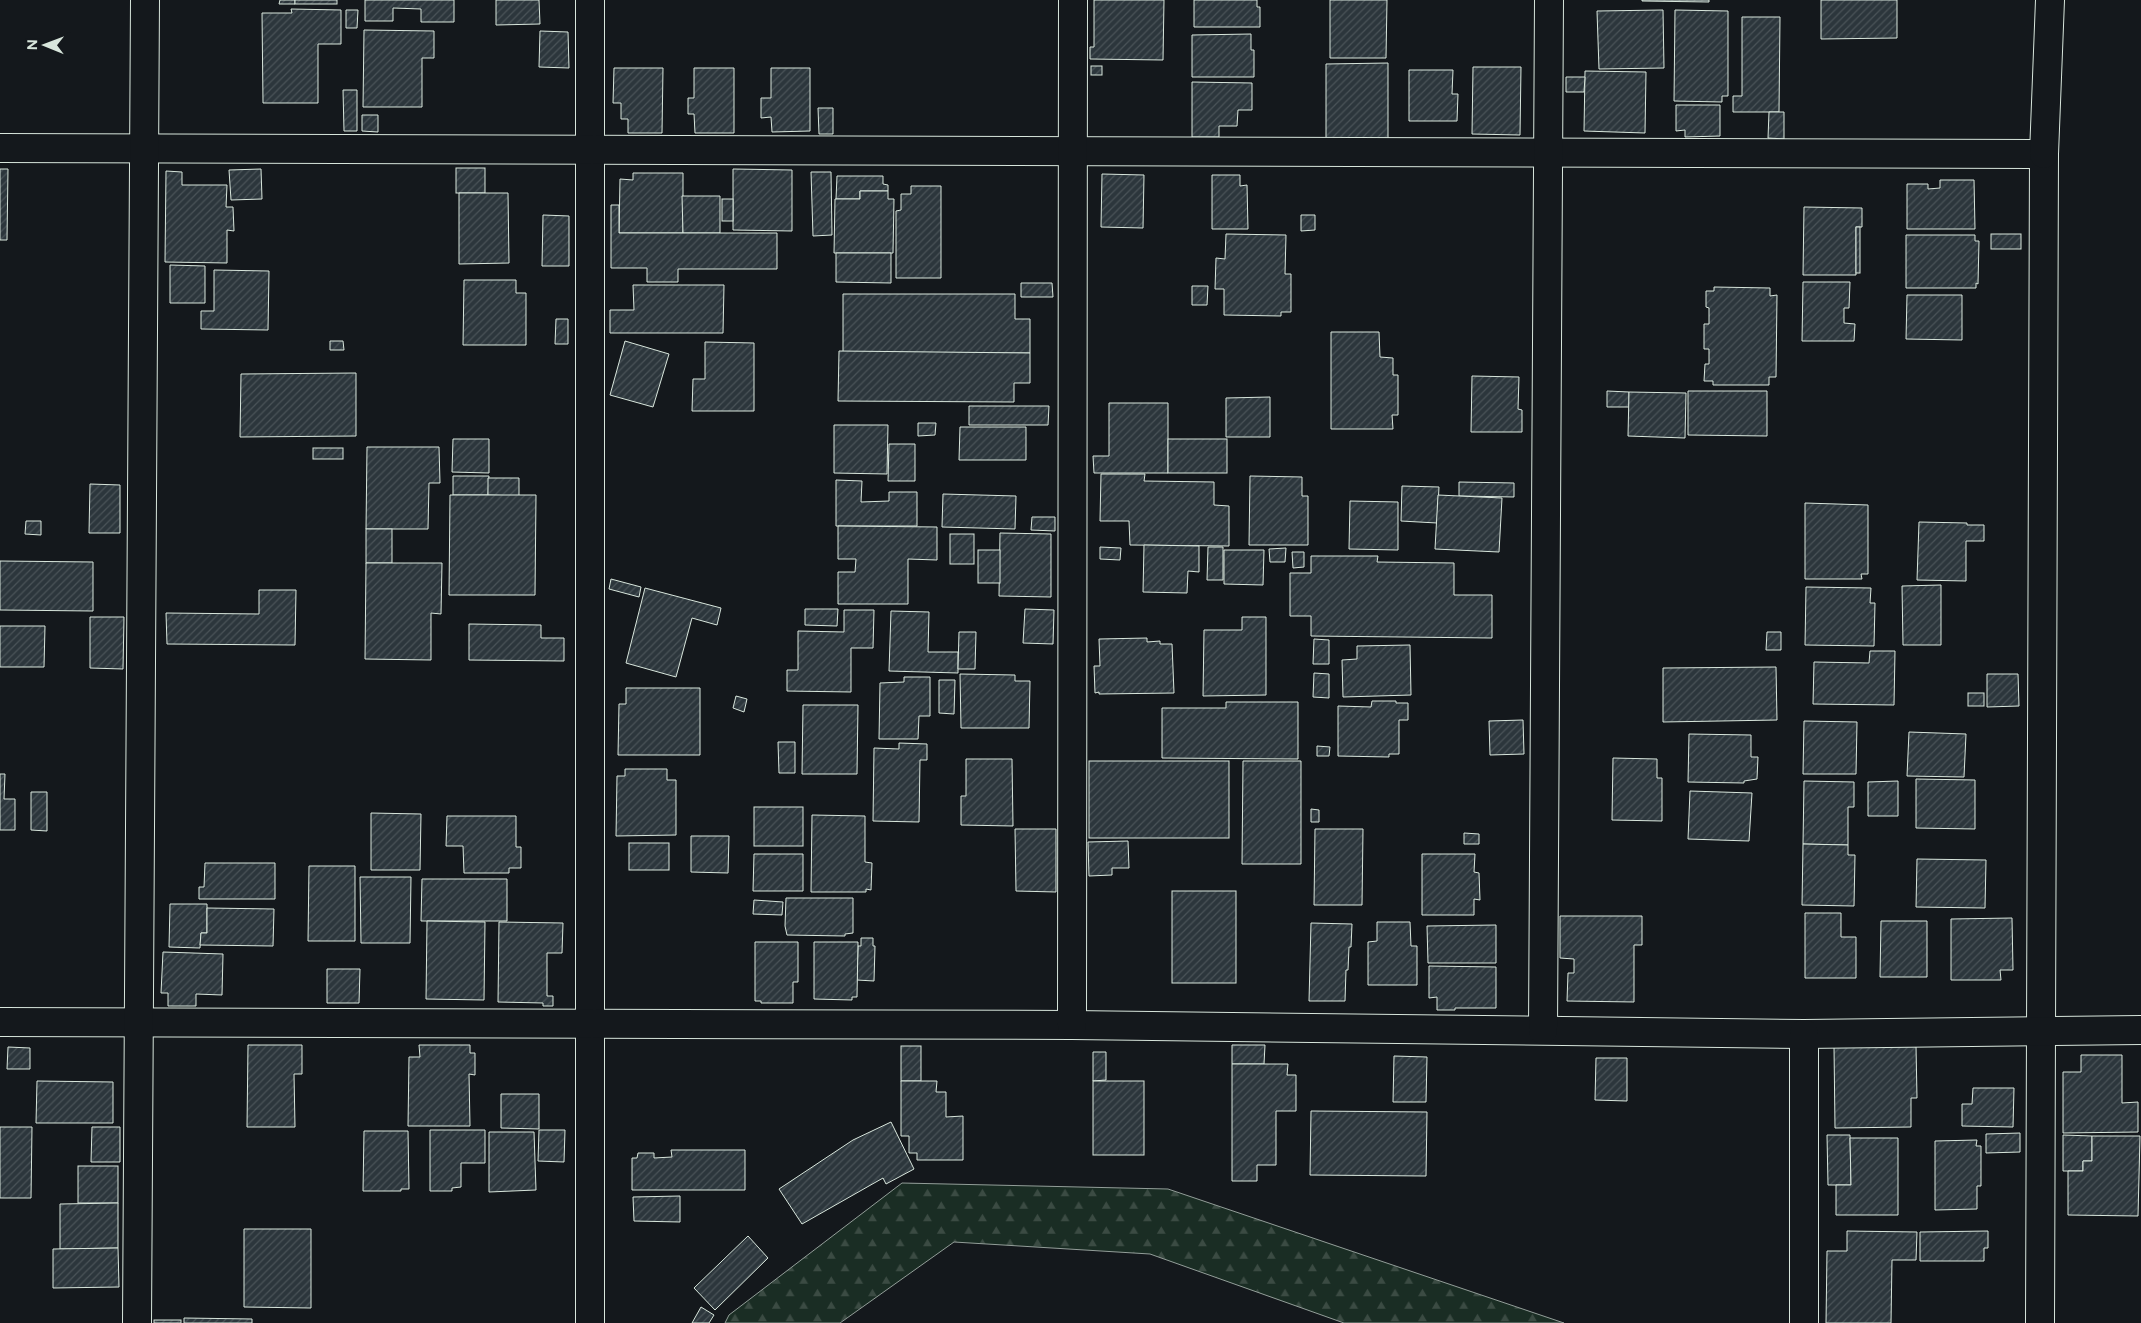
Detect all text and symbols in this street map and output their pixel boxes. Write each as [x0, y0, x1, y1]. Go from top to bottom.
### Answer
north arrow [20, 20, 70, 70]
text: N [24, 39, 41, 50]

